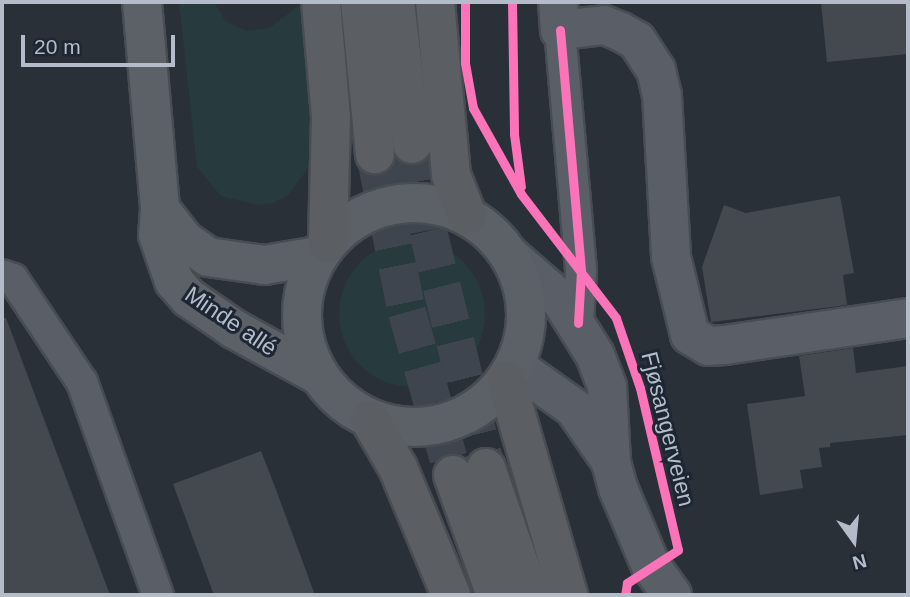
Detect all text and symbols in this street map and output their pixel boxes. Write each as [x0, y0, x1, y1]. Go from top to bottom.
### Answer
scale bar [24, 21, 178, 65]
text: 20 m [34, 35, 81, 58]
street label: Minde allé [180, 280, 282, 362]
street label: Fjøsangerveien [635, 349, 701, 509]
north arrow [819, 506, 889, 576]
text: N [850, 550, 869, 574]

